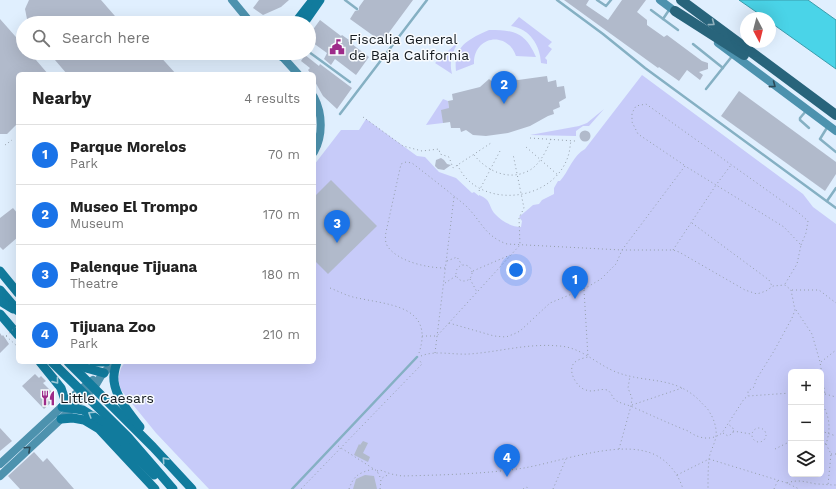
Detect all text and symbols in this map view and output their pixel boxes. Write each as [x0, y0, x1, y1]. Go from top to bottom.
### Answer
north arrow [740, 12, 776, 48]
search box [16, 16, 316, 60]
one-way arrow [708, 18, 715, 25]
icon: search [30, 27, 52, 49]
text: Search here [62, 29, 150, 47]
place label: Fiscalia General de Baja California [349, 31, 469, 63]
public building icon: Fiscalia General de Baja California [328, 38, 346, 56]
pin: 2 [491, 71, 517, 104]
one-way arrow [769, 80, 776, 87]
text: Nearby [32, 88, 91, 108]
text: 4 results [244, 91, 300, 106]
text: Parque Morelos [70, 138, 186, 156]
text: 1 [42, 147, 48, 162]
text: 70 m [268, 147, 300, 162]
text: Park [70, 156, 98, 171]
text: Museo El Trompo [70, 198, 198, 216]
text: 2 [41, 207, 49, 222]
text: 170 m [263, 207, 300, 222]
pin: 3 [324, 210, 350, 243]
text: Museum [70, 216, 124, 231]
text: Palenque Tijuana [70, 258, 197, 276]
your location [506, 260, 526, 280]
pin: 1 [562, 266, 588, 299]
text: 3 [41, 267, 49, 282]
text: 180 m [262, 267, 300, 282]
text: Theatre [70, 276, 118, 291]
text: Tijuana Zoo [70, 318, 156, 336]
text: 4 [41, 327, 49, 342]
text: 210 m [262, 327, 300, 342]
text: Park [70, 336, 98, 351]
map controls [788, 369, 824, 477]
button: + [788, 369, 824, 405]
one-way arrow [51, 376, 58, 384]
restaurant icon: Little Caesars [39, 389, 57, 407]
place label: Little Caesars [60, 390, 154, 406]
button: − [788, 405, 824, 441]
one-way arrow [88, 412, 95, 419]
button: layers [788, 441, 824, 477]
pin: 4 [494, 444, 520, 477]
one-way arrow [24, 447, 31, 454]
one-way arrow [163, 457, 170, 465]

